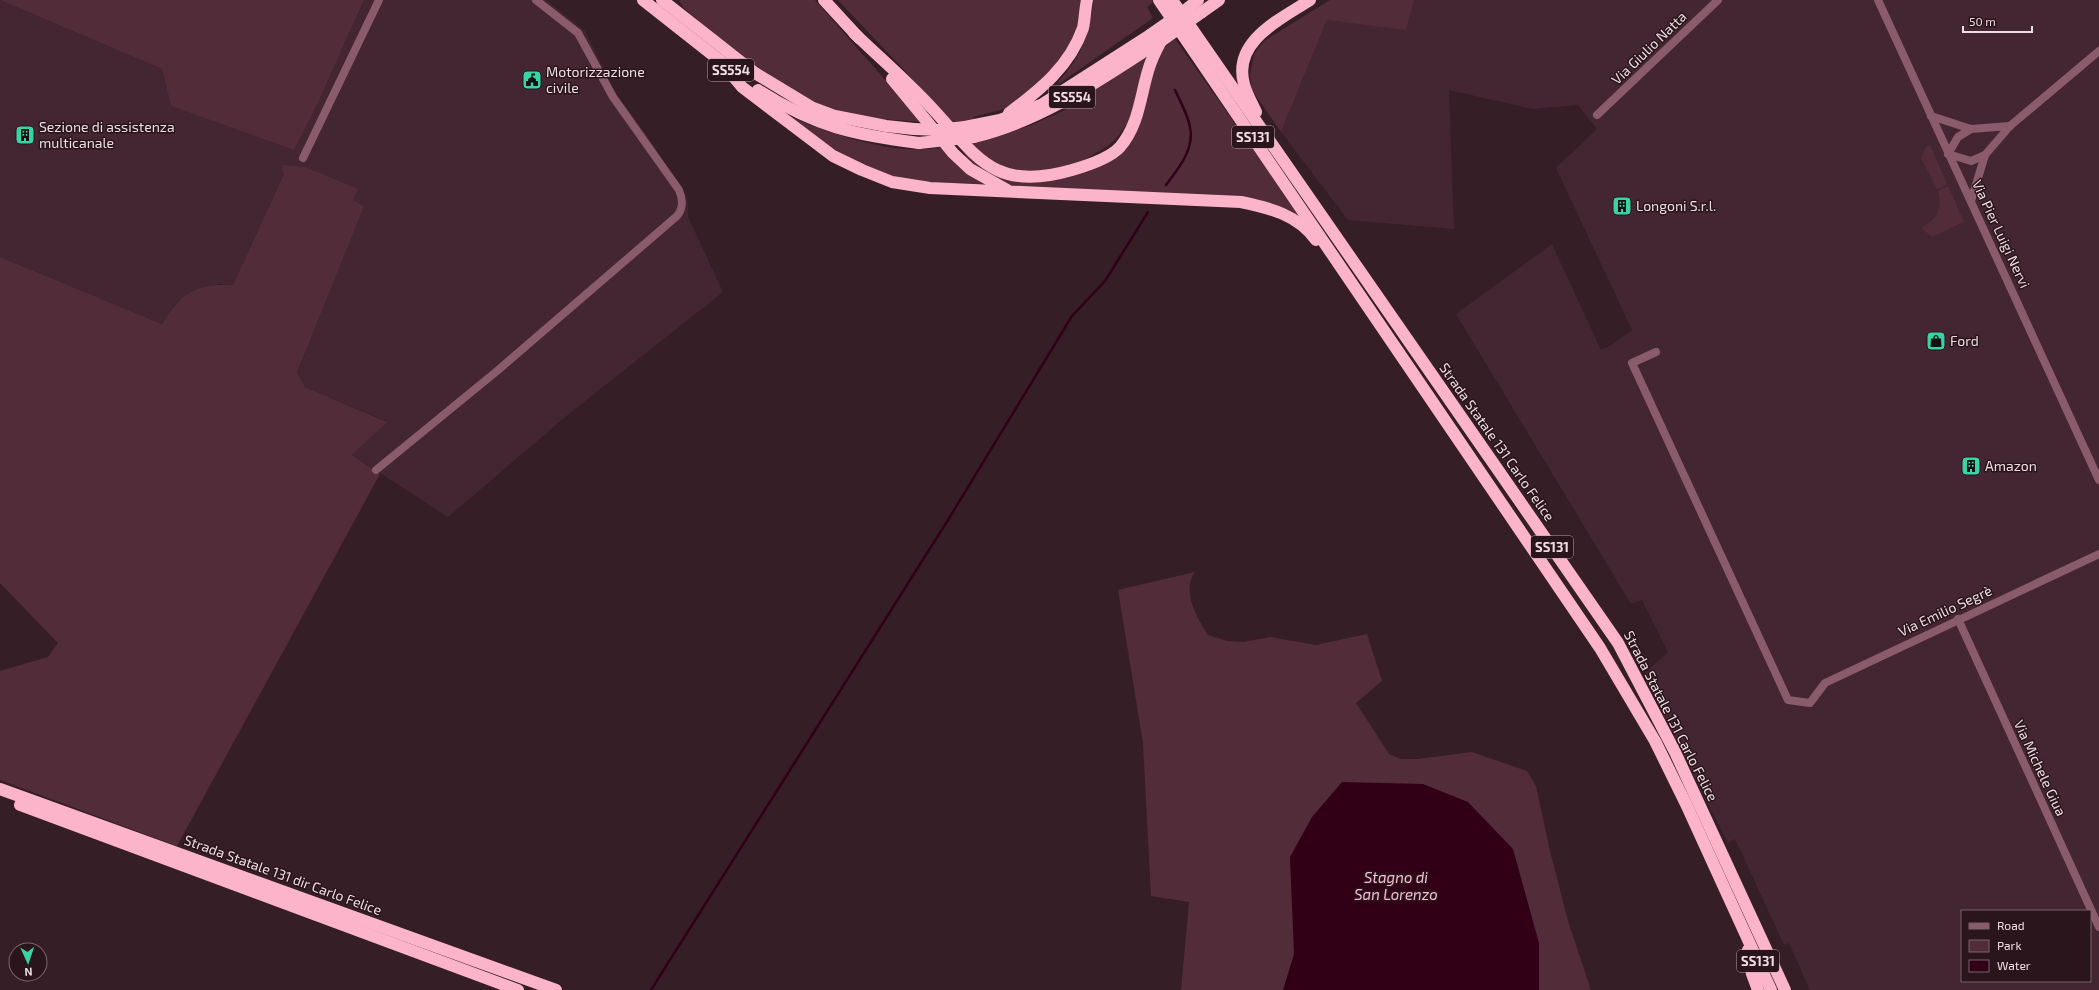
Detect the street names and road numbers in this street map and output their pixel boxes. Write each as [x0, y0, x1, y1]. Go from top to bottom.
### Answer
street label: Via Giulio Natta [1608, 8, 1690, 88]
road number: SS554 [708, 59, 754, 81]
road number: SS554 [1049, 86, 1095, 108]
road number: SS131 [1232, 126, 1274, 148]
street label: Via Pier Luigi Nervi [1969, 177, 2034, 291]
street label: Strada Statale 131 Carlo Felice [1436, 359, 1559, 524]
road number: SS131 [1531, 536, 1573, 558]
street label: Via Emilio Segrè [1895, 581, 1994, 640]
street label: Strada Statale 131 Carlo Felice [1621, 628, 1722, 804]
street label: Via Michele Giua [2011, 717, 2070, 818]
street label: Strada Statale 131 dir Carlo Felice [182, 831, 384, 918]
road number: SS131 [1737, 950, 1779, 972]

